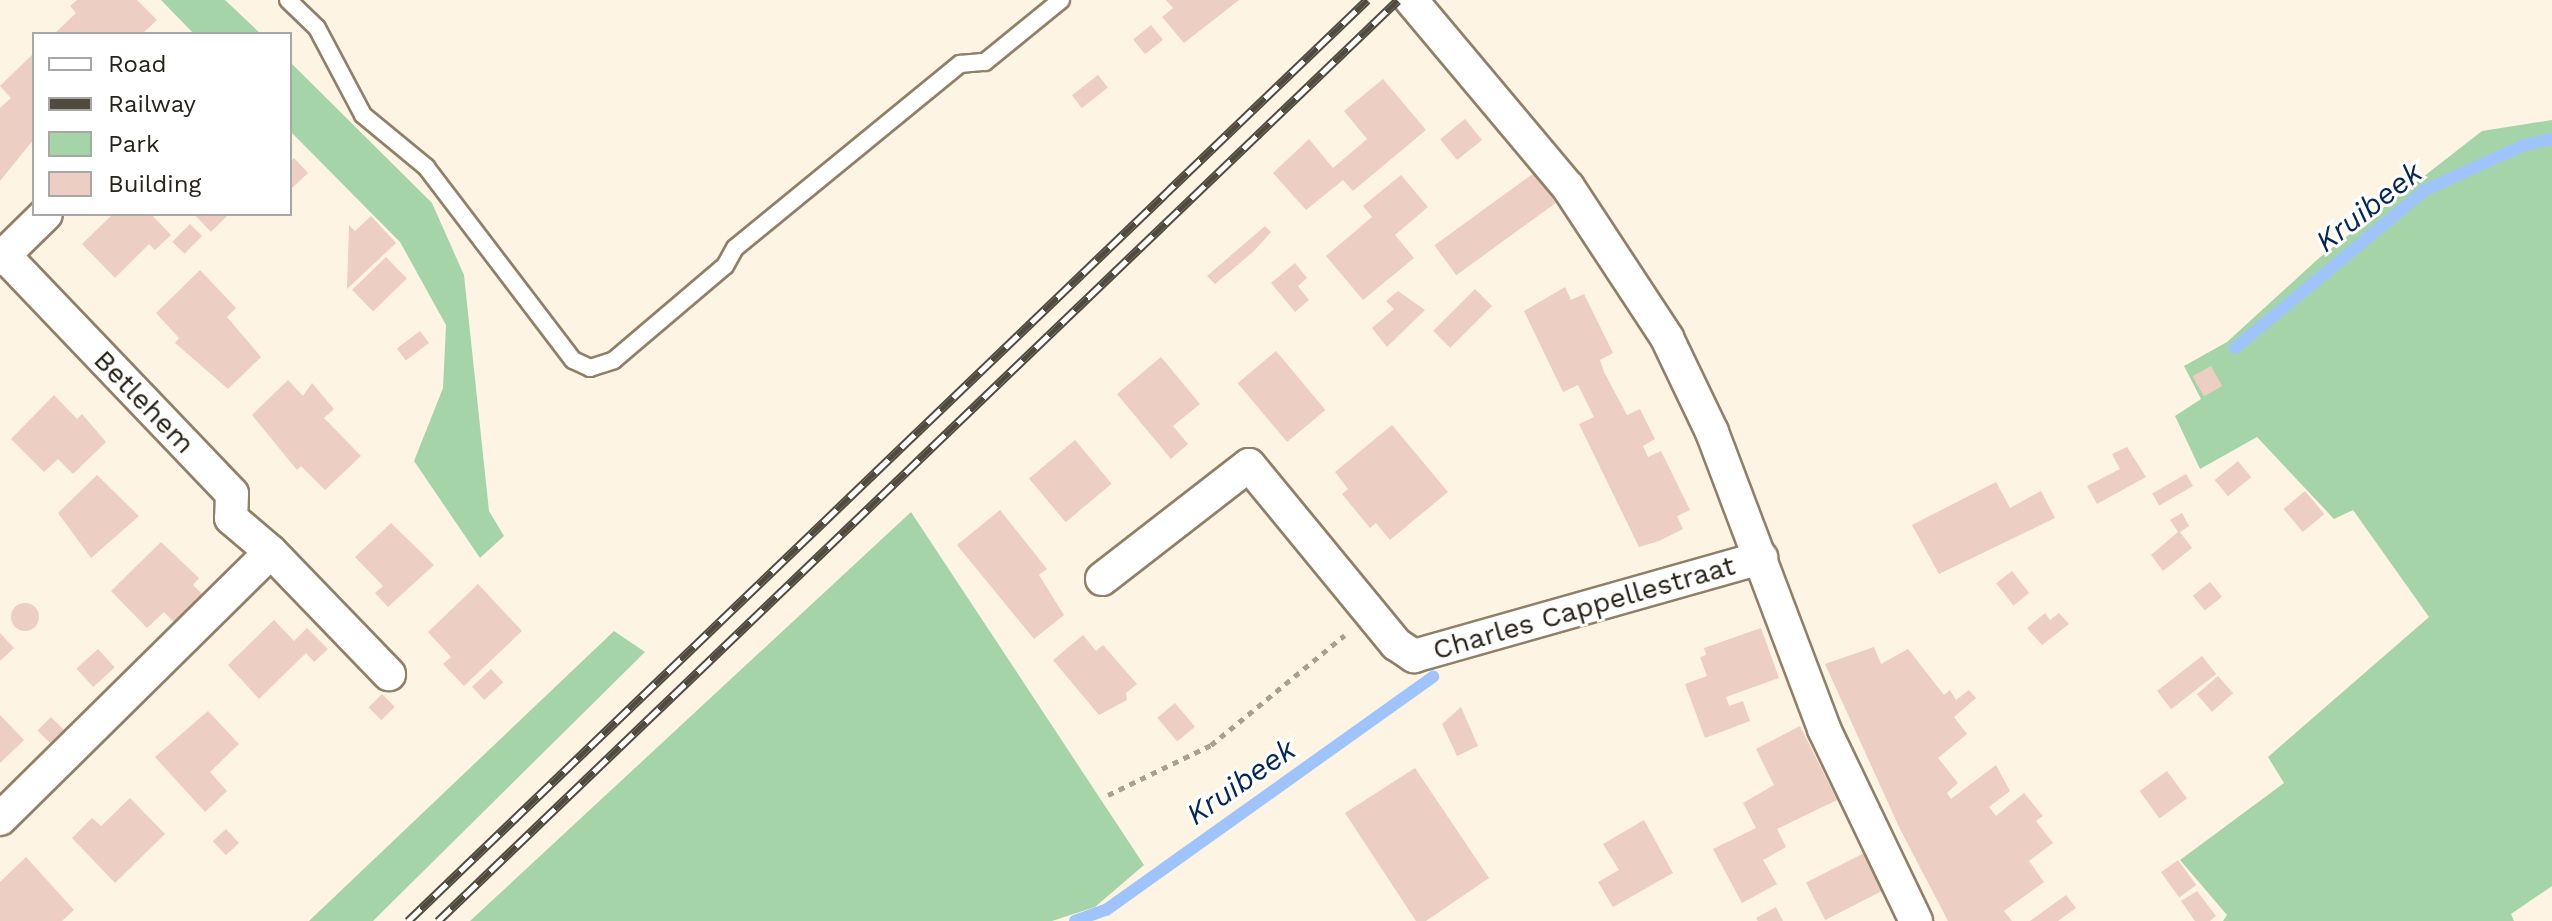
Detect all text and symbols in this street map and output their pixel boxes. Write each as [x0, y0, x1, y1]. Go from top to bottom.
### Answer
legend [32, 32, 292, 216]
text: Road [108, 50, 167, 78]
text: Railway [108, 90, 196, 118]
text: Park [108, 130, 160, 158]
water label: Kruibeek [2308, 154, 2430, 260]
text: Building [108, 170, 201, 198]
street label: Betlehem [87, 343, 201, 461]
street label: Charles Cappellestraat [1429, 549, 1739, 667]
water label: Kruibeek [1179, 731, 1303, 833]

